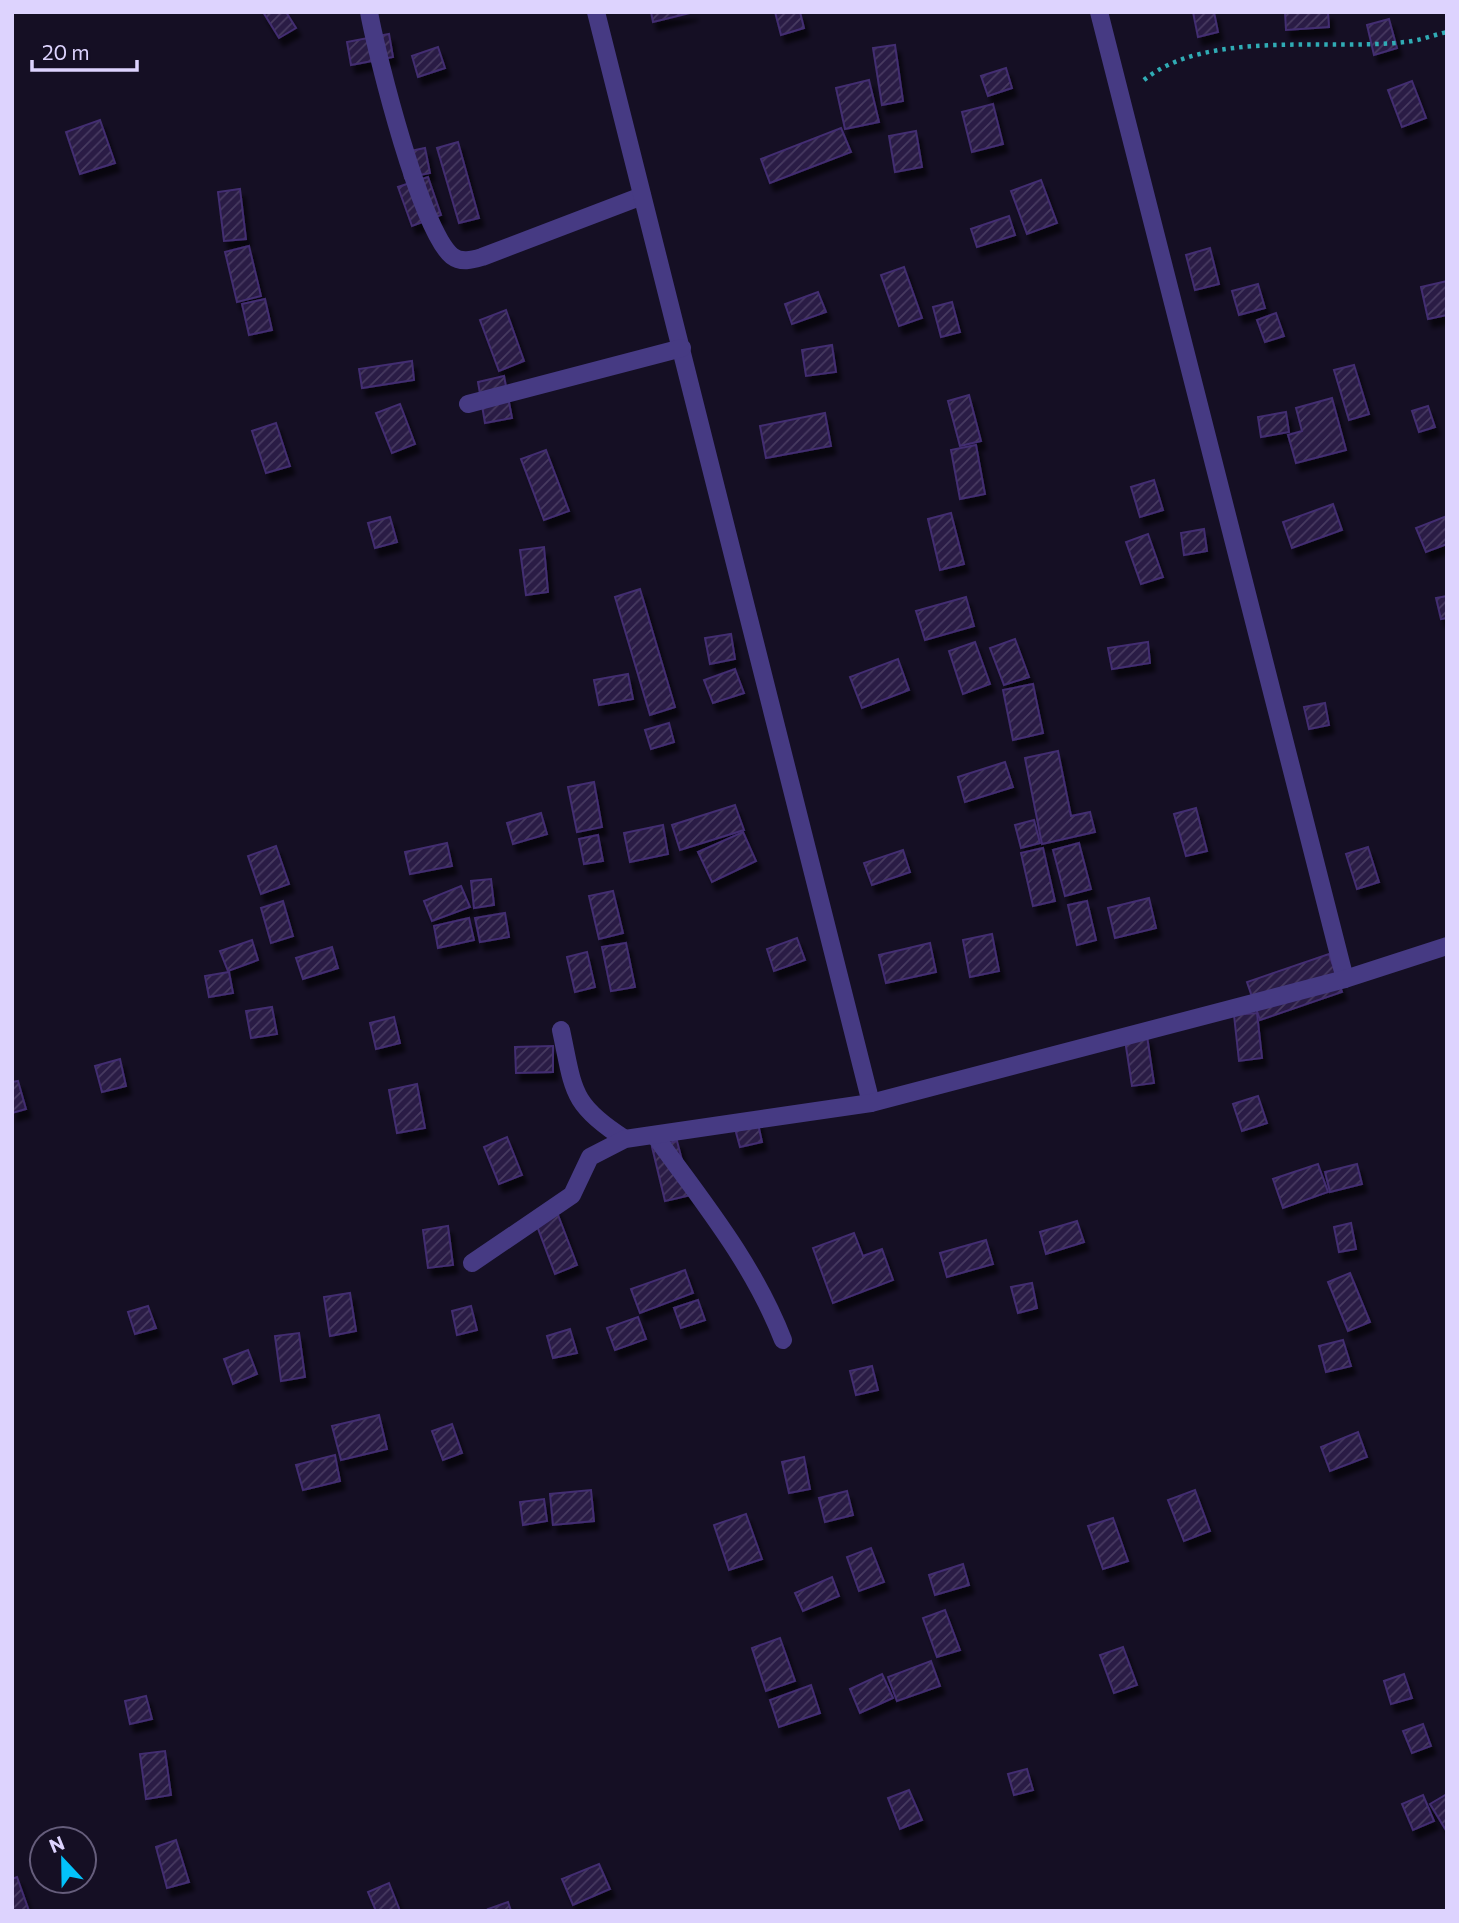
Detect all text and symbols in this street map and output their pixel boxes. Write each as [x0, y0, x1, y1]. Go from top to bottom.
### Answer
scale bar [32, 28, 136, 72]
text: 20 m [42, 39, 90, 64]
north arrow [28, 1825, 98, 1895]
text: N [46, 1830, 67, 1857]

